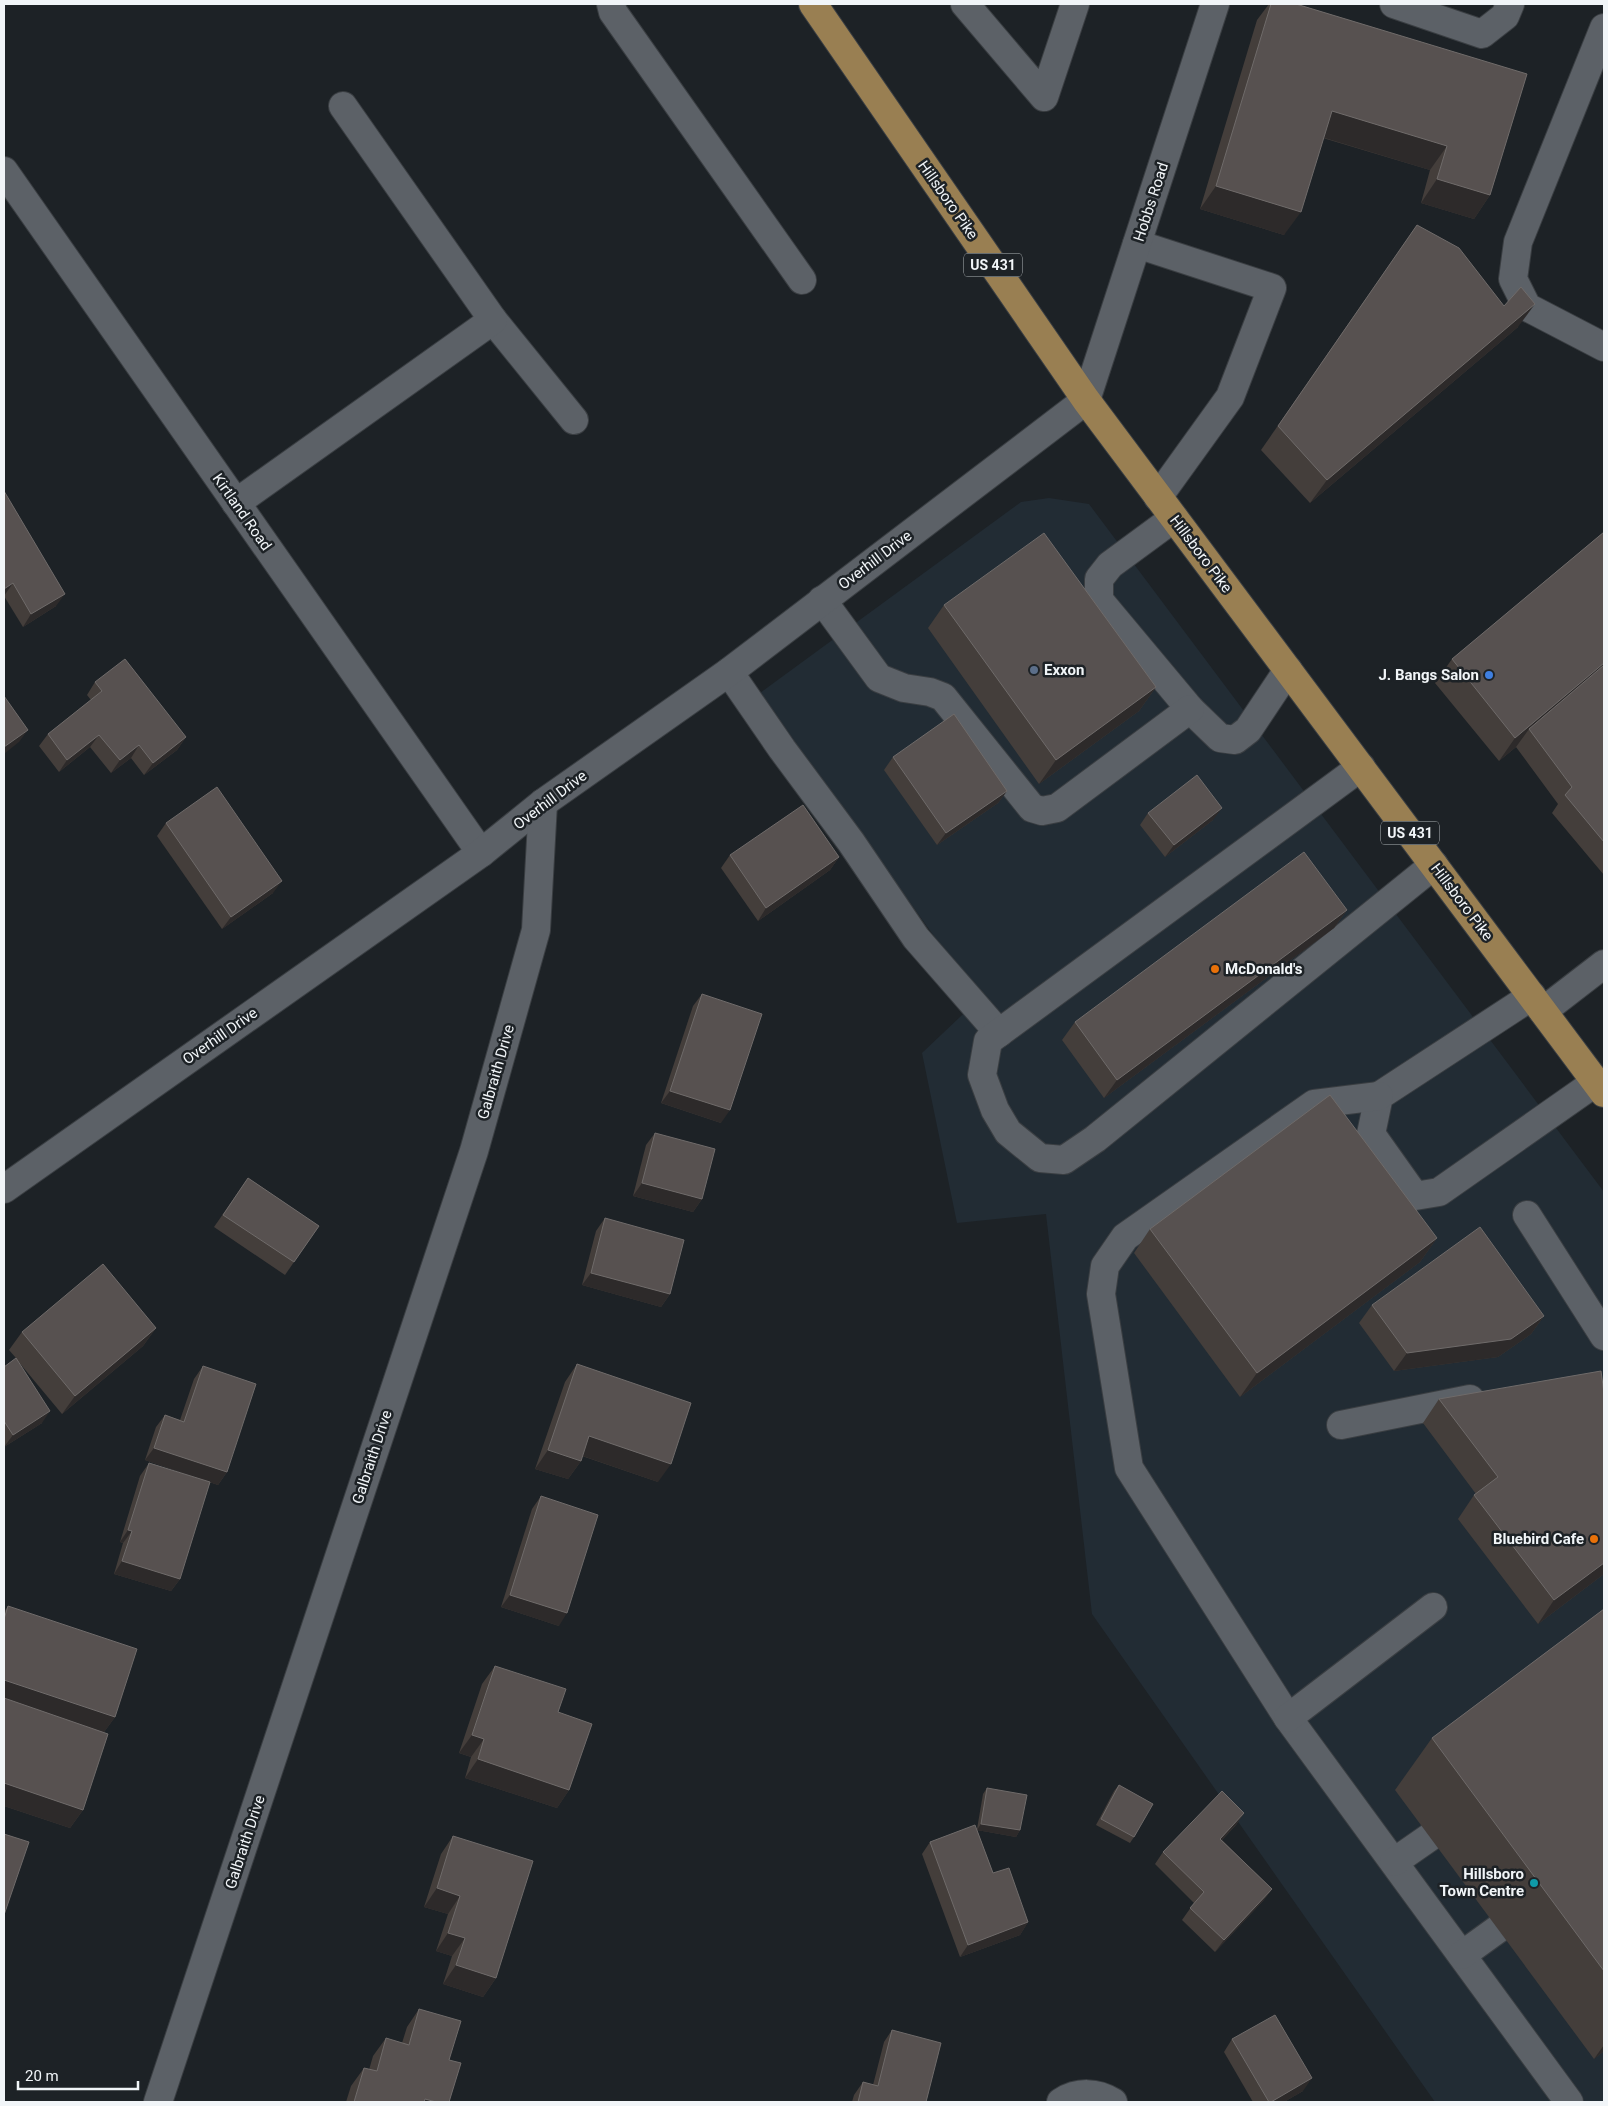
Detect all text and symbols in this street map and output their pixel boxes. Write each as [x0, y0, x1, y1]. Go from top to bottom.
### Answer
street label: Hillsboro Pike [914, 157, 982, 243]
street label: Hobbs Road [1130, 160, 1172, 244]
road number: US 431 [964, 254, 1022, 276]
street label: Kirtland Road [209, 470, 275, 554]
street label: Hillsboro Pike [1166, 512, 1236, 596]
street label: Overhill Drive [835, 527, 915, 593]
place label: Exxon [1044, 661, 1084, 679]
marker: Exxon [1028, 664, 1040, 676]
place label: J. Bangs Salon [1378, 666, 1479, 684]
marker: J. Bangs Salon [1483, 669, 1495, 681]
street label: Overhill Drive [510, 767, 590, 833]
road number: US 431 [1381, 821, 1439, 844]
street label: Hillsboro Pike [1427, 860, 1497, 944]
place label: McDonald's [1225, 960, 1303, 978]
marker: McDonald's [1209, 963, 1221, 975]
street label: Overhill Drive [179, 1004, 261, 1068]
street label: Galbraith Drive [474, 1023, 518, 1121]
street label: Galbraith Drive [348, 1408, 396, 1506]
place label: Bluebird Cafe [1493, 1530, 1584, 1548]
marker: Bluebird Cafe [1588, 1533, 1600, 1545]
street label: Galbraith Drive [221, 1793, 269, 1891]
place label: Hillsboro Town Centre [1439, 1865, 1524, 1900]
marker: Hillsboro Town Centre [1528, 1877, 1540, 1889]
scale bar [18, 2058, 138, 2090]
text: 20 m [25, 2067, 59, 2085]

